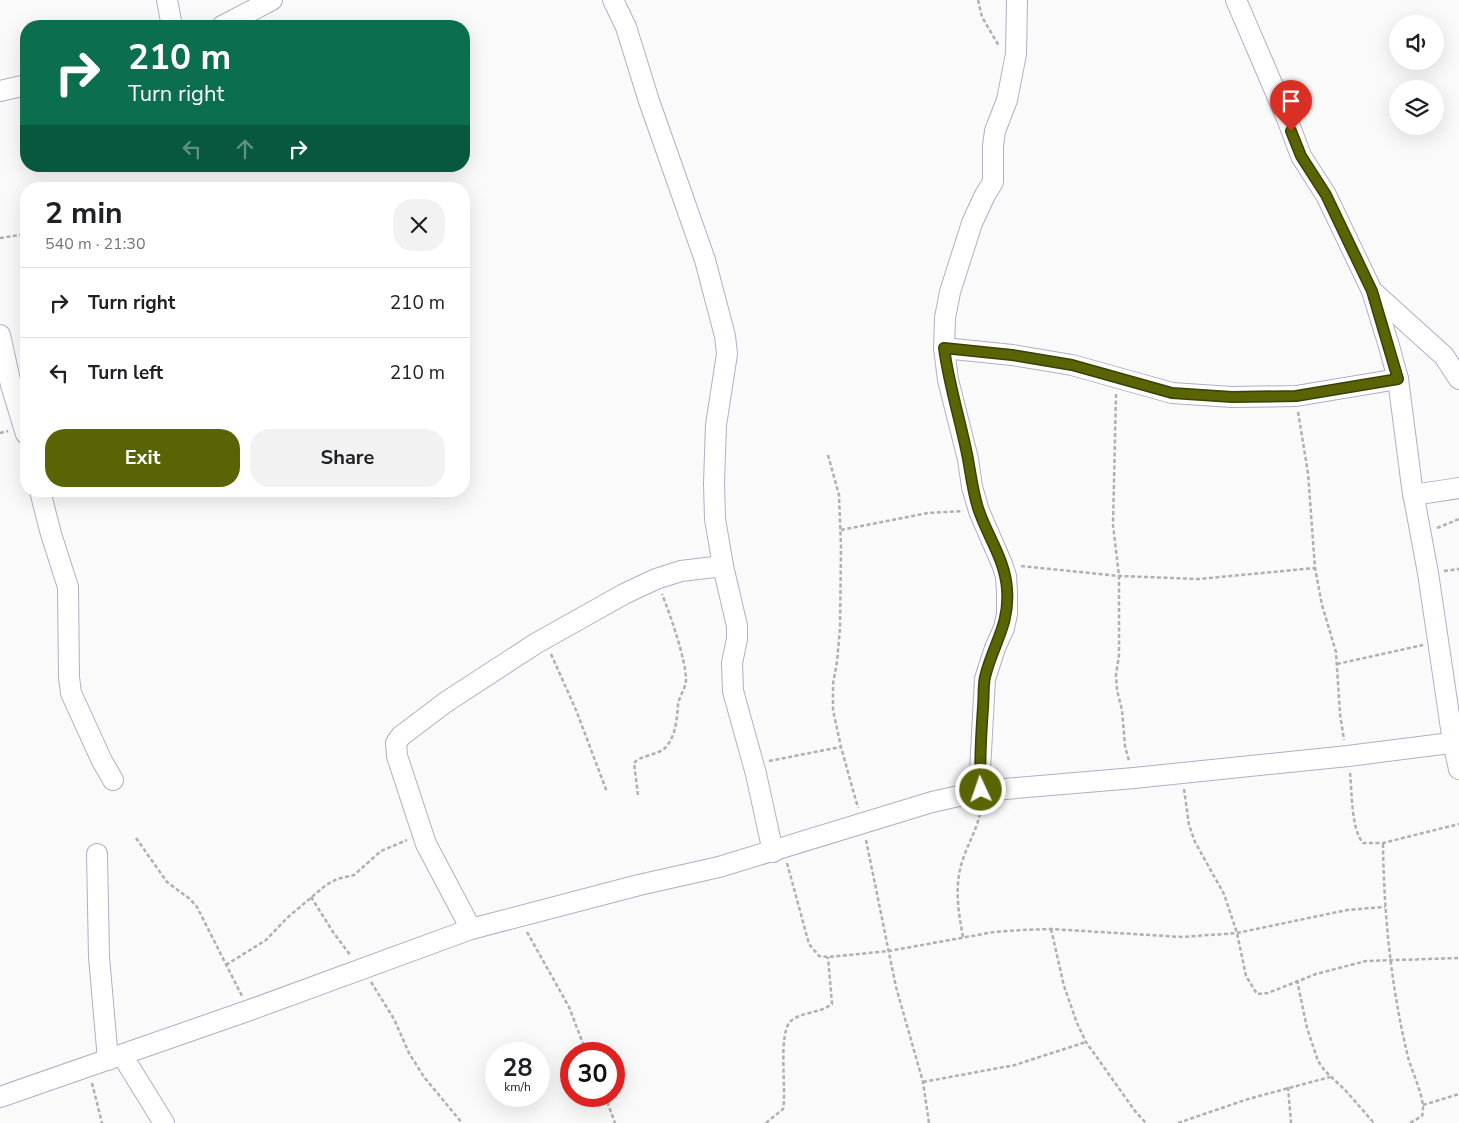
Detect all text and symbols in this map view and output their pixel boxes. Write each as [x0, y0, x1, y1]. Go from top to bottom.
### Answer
map controls [1389, 15, 1444, 135]
button: sound [1389, 15, 1444, 70]
text: 210 m [128, 34, 231, 81]
icon: right [45, 40, 110, 105]
text: Turn right [128, 79, 224, 109]
pin [1270, 80, 1312, 131]
button: layers [1389, 80, 1444, 135]
icon: arrive [1277, 87, 1305, 115]
icon: left [178, 135, 206, 163]
icon: ahead [231, 135, 259, 163]
icon: right [284, 135, 312, 163]
text: 2 min [45, 193, 123, 234]
button: close [393, 199, 445, 251]
text: 540 m · 21:30 [45, 233, 146, 255]
icon: right [45, 289, 73, 317]
text: Turn right [88, 290, 175, 316]
text: 210 m [390, 290, 445, 316]
icon: left [45, 359, 73, 387]
text: Turn left [88, 360, 163, 386]
text: 210 m [390, 360, 445, 386]
button: Exit [45, 429, 240, 487]
button: Share [250, 429, 445, 487]
position arrow [954, 763, 1006, 815]
speed limit sign: 30 [560, 1042, 625, 1107]
text: 28 [502, 1051, 533, 1085]
text: km/h [504, 1079, 531, 1095]

